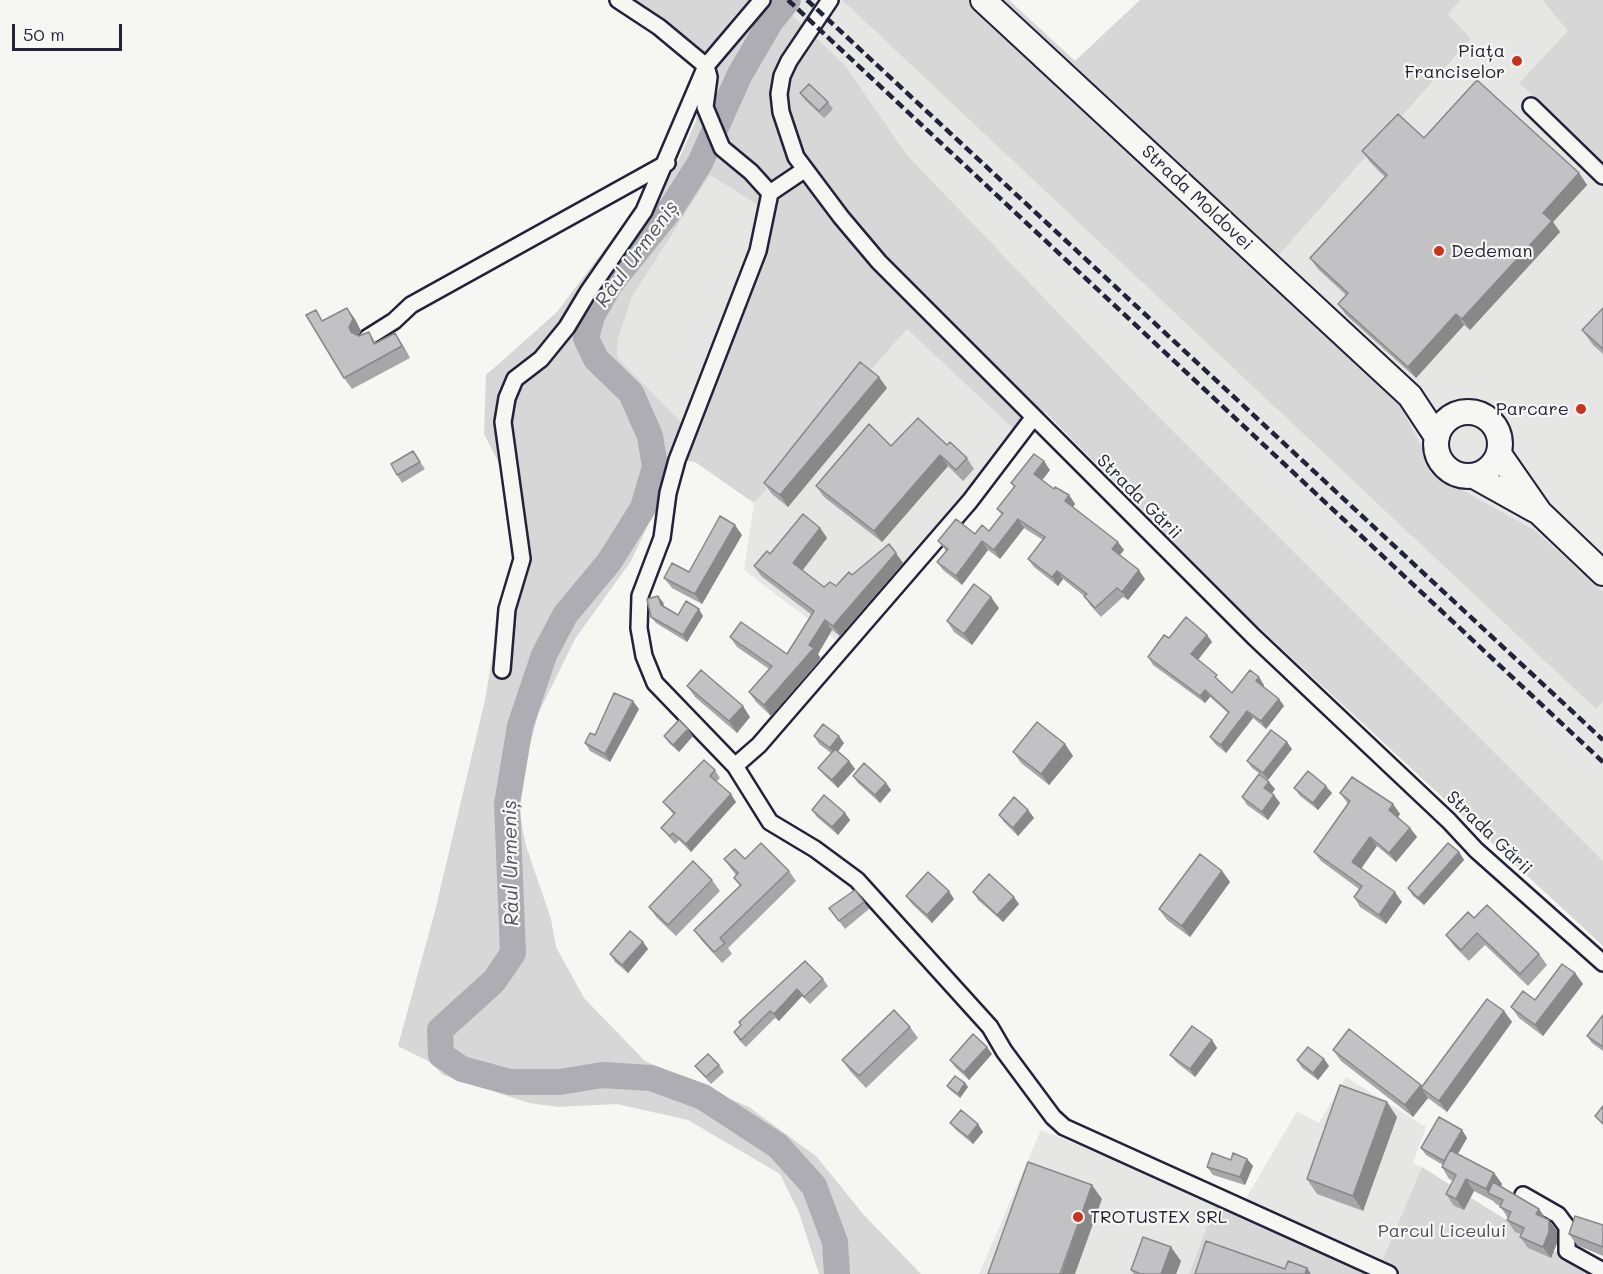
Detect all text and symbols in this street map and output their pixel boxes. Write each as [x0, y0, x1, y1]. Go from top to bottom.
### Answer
scale bar [15, 12, 124, 50]
text: 50 m [23, 22, 65, 46]
place label: Piața Franciselor [1405, 40, 1505, 82]
marker: Piața Franciselor [1510, 54, 1524, 68]
street label: Strada Moldovei [1137, 141, 1257, 255]
water label: Râul Urmeniș [590, 196, 684, 312]
place label: Dedeman [1451, 240, 1533, 262]
marker: Dedeman [1432, 244, 1446, 258]
place label: Parcare [1496, 398, 1569, 420]
marker: Parcare [1574, 402, 1588, 416]
street label: Strada Gării [1092, 450, 1186, 544]
street label: Strada Gării [1441, 787, 1537, 879]
water label: Râul Urmeniș [498, 800, 524, 926]
place label: TROTUSTEX SRL [1090, 1206, 1227, 1228]
marker: TROTUSTEX SRL [1071, 1210, 1085, 1224]
park label: Parcul Liceului [1378, 1220, 1506, 1242]

